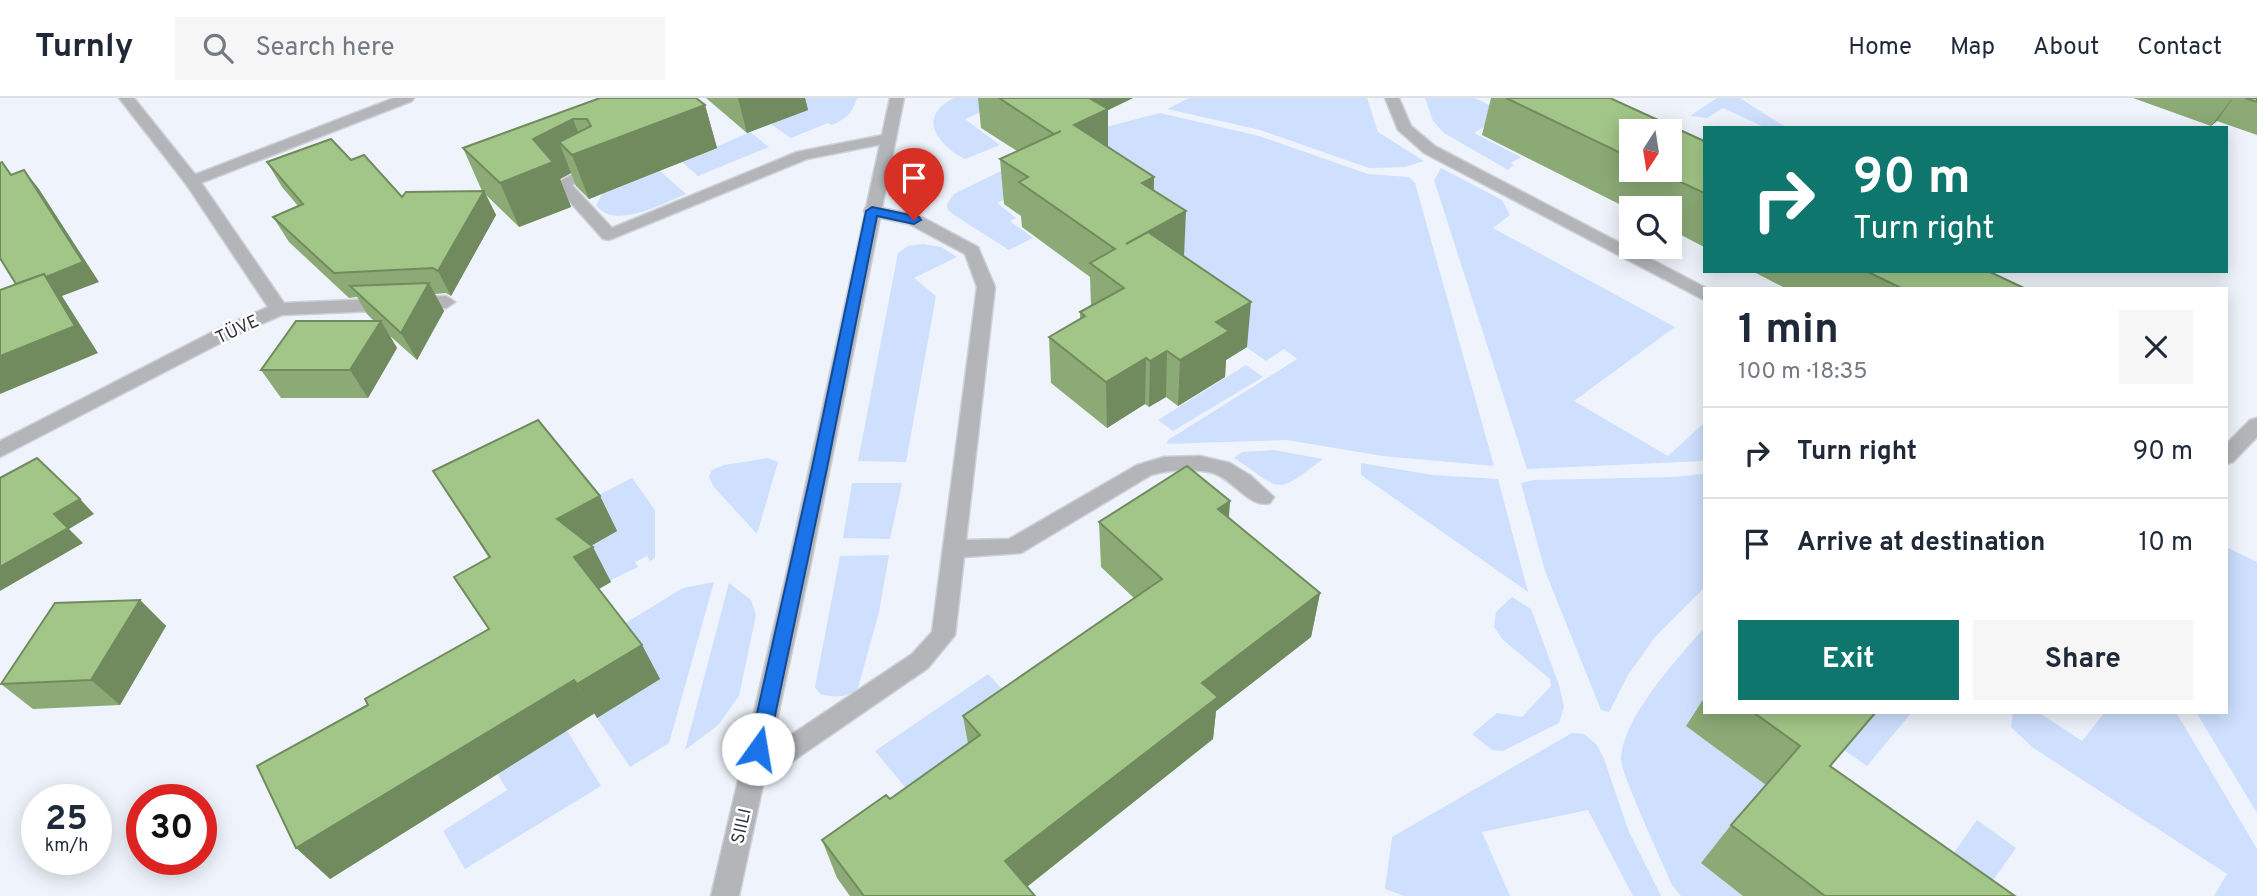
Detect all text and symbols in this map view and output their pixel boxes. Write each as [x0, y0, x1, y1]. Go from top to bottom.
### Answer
search box [175, 17, 665, 80]
text: Turnly [35, 27, 133, 69]
icon: search [199, 29, 237, 67]
text: Search here [255, 32, 394, 65]
text: Home [1848, 33, 1912, 63]
text: Map [1950, 33, 1995, 63]
text: About [2033, 33, 2099, 63]
text: Contact [2137, 33, 2222, 63]
north arrow [1619, 119, 1682, 182]
map controls [1619, 119, 1682, 259]
pin [884, 148, 944, 220]
text: 90 m [1853, 149, 1971, 211]
icon: right [1738, 154, 1829, 245]
icon: arrive [895, 159, 933, 197]
button: search [1619, 196, 1682, 259]
text: Turn right [1853, 210, 1995, 250]
text: 1 min [1738, 305, 1839, 358]
street label: TÜVE [212, 309, 263, 350]
button: close [2119, 310, 2193, 384]
text: 100 m · 18:35 [1738, 358, 1868, 387]
icon: right [1738, 434, 1776, 472]
text: Turn right [1797, 436, 1917, 469]
text: 90 m [2133, 436, 2193, 469]
icon: arrive [1738, 525, 1776, 563]
text: Arrive at destination [1797, 527, 2045, 560]
text: 10 m [2138, 527, 2193, 560]
button: Exit [1738, 620, 1959, 700]
button: Share [1973, 620, 2193, 700]
position arrow [721, 712, 795, 786]
speed limit sign: 30 [126, 784, 217, 875]
text: 25 [45, 798, 88, 842]
street label: SIILI [727, 806, 758, 846]
text: km/h [45, 835, 88, 858]

